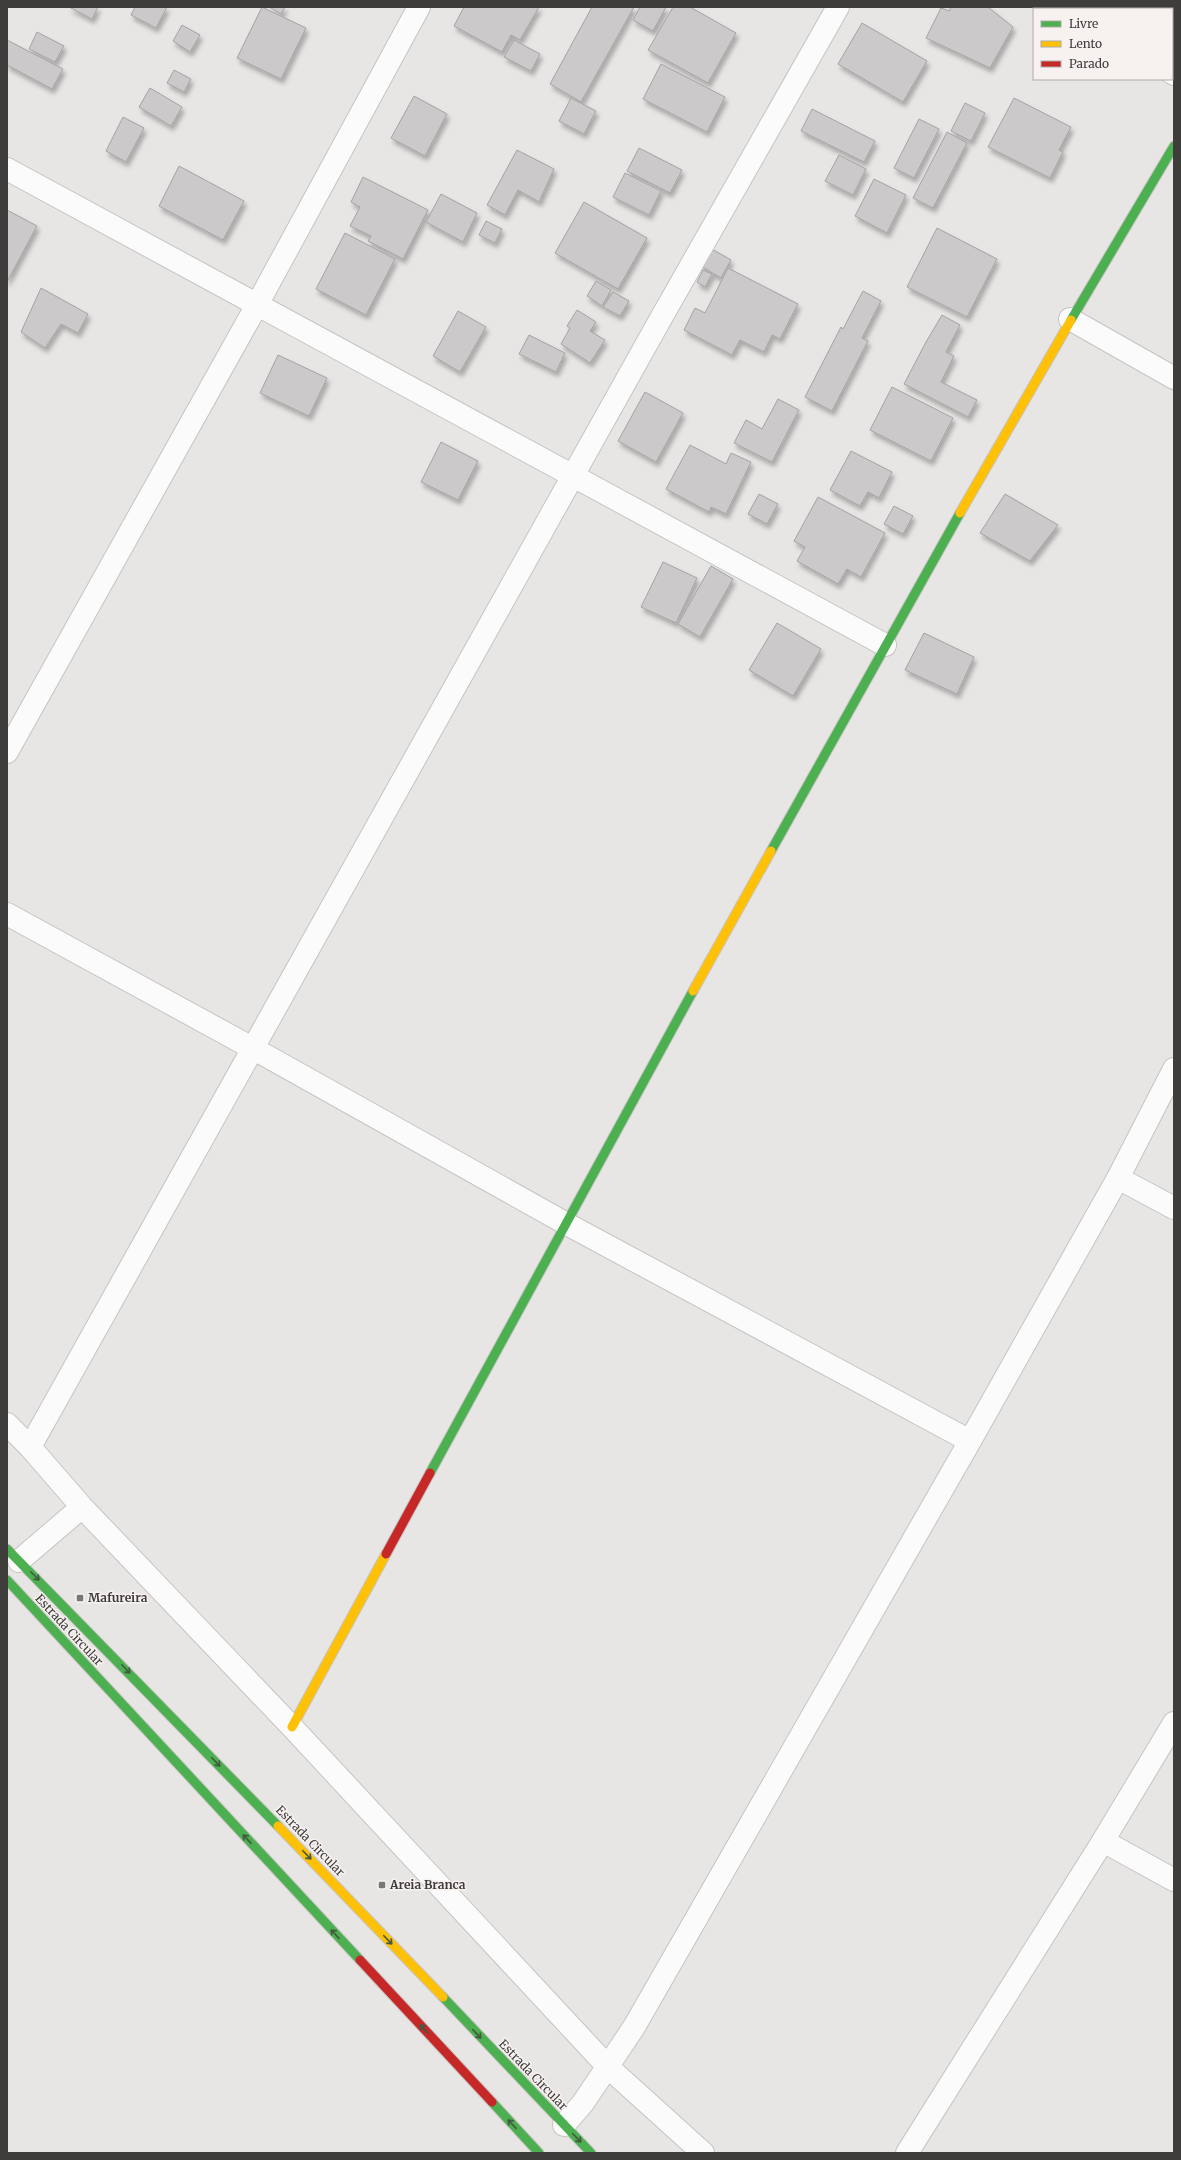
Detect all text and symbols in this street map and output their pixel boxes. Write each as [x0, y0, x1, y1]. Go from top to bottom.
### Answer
legend [1033, 8, 1173, 80]
text: Livre [1069, 16, 1098, 31]
text: Lento [1069, 36, 1102, 51]
text: Parado [1069, 56, 1109, 71]
one-way arrow [30, 1572, 40, 1581]
place label: Mafureira [88, 1590, 148, 1605]
street label: Estrada Circular [32, 1591, 107, 1669]
marker: Mafureira [75, 1593, 85, 1603]
one-way arrow [121, 1664, 131, 1674]
one-way arrow [211, 1757, 221, 1767]
street label: Estrada Circular [273, 1802, 348, 1880]
one-way arrow [243, 1834, 252, 1844]
one-way arrow [302, 1850, 311, 1860]
place label: Areia Branca [389, 1877, 466, 1892]
marker: Areia Branca [377, 1880, 387, 1890]
one-way arrow [331, 1929, 340, 1939]
one-way arrow [383, 1934, 392, 1945]
one-way arrow [419, 2024, 429, 2034]
one-way arrow [472, 2029, 482, 2039]
street label: Estrada Circular [496, 2036, 571, 2114]
one-way arrow [508, 2119, 517, 2130]
one-way arrow [572, 2133, 582, 2143]

